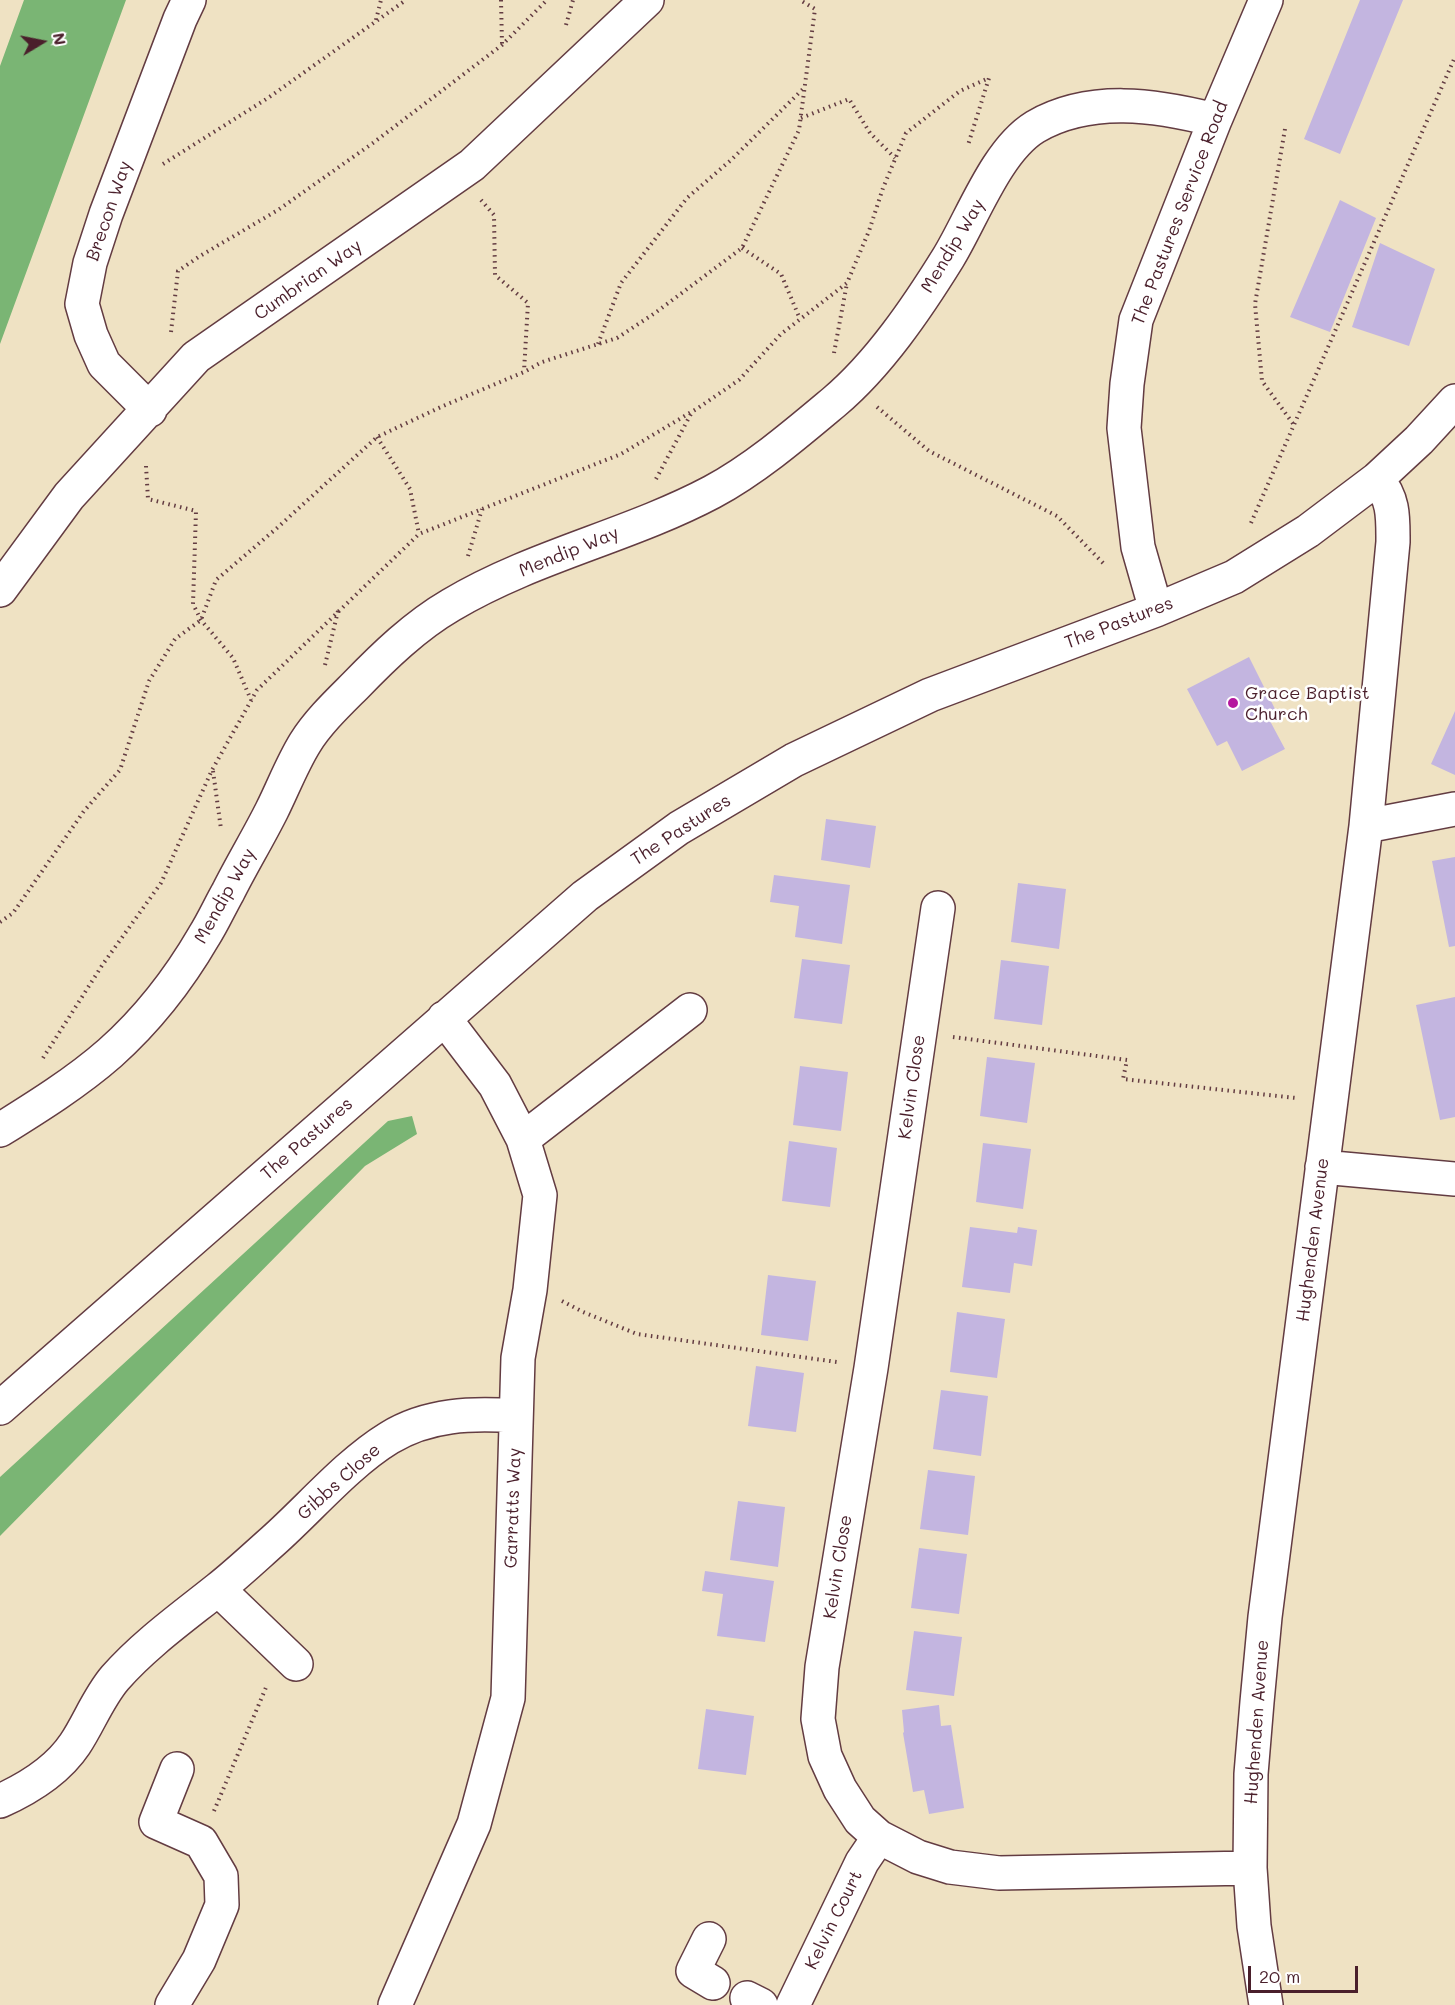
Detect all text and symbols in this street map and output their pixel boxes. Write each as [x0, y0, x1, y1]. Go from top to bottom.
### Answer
north arrow [12, 12, 72, 72]
text: N [49, 31, 72, 47]
street label: The Pastures Service Road [1127, 98, 1233, 328]
street label: Brecon Way [82, 158, 136, 264]
street label: Mendip Way [917, 195, 989, 297]
street label: Cumbrian Way [250, 235, 366, 325]
street label: Mendip Way [516, 522, 622, 582]
street label: The Pastures [1062, 592, 1176, 654]
place label: Grace Baptist Church [1245, 682, 1370, 724]
marker: Grace Baptist Church [1226, 696, 1240, 710]
street label: The Pastures [627, 790, 735, 870]
street label: Mendip Way [190, 845, 260, 947]
street label: Kelvin Close [894, 1033, 930, 1141]
street label: The Pastures [257, 1093, 357, 1185]
street label: Hughenden Avenue [1292, 1157, 1334, 1323]
street label: Gibbs Close [293, 1439, 385, 1525]
street label: Garratts Way [500, 1447, 526, 1569]
street label: Kelvin Close [819, 1513, 857, 1621]
street label: Hughenden Avenue [1240, 1639, 1274, 1805]
street label: Kelvin Court [801, 1867, 867, 1973]
scale bar [1251, 1954, 1360, 1992]
text: 20 m [1259, 1964, 1300, 1988]

